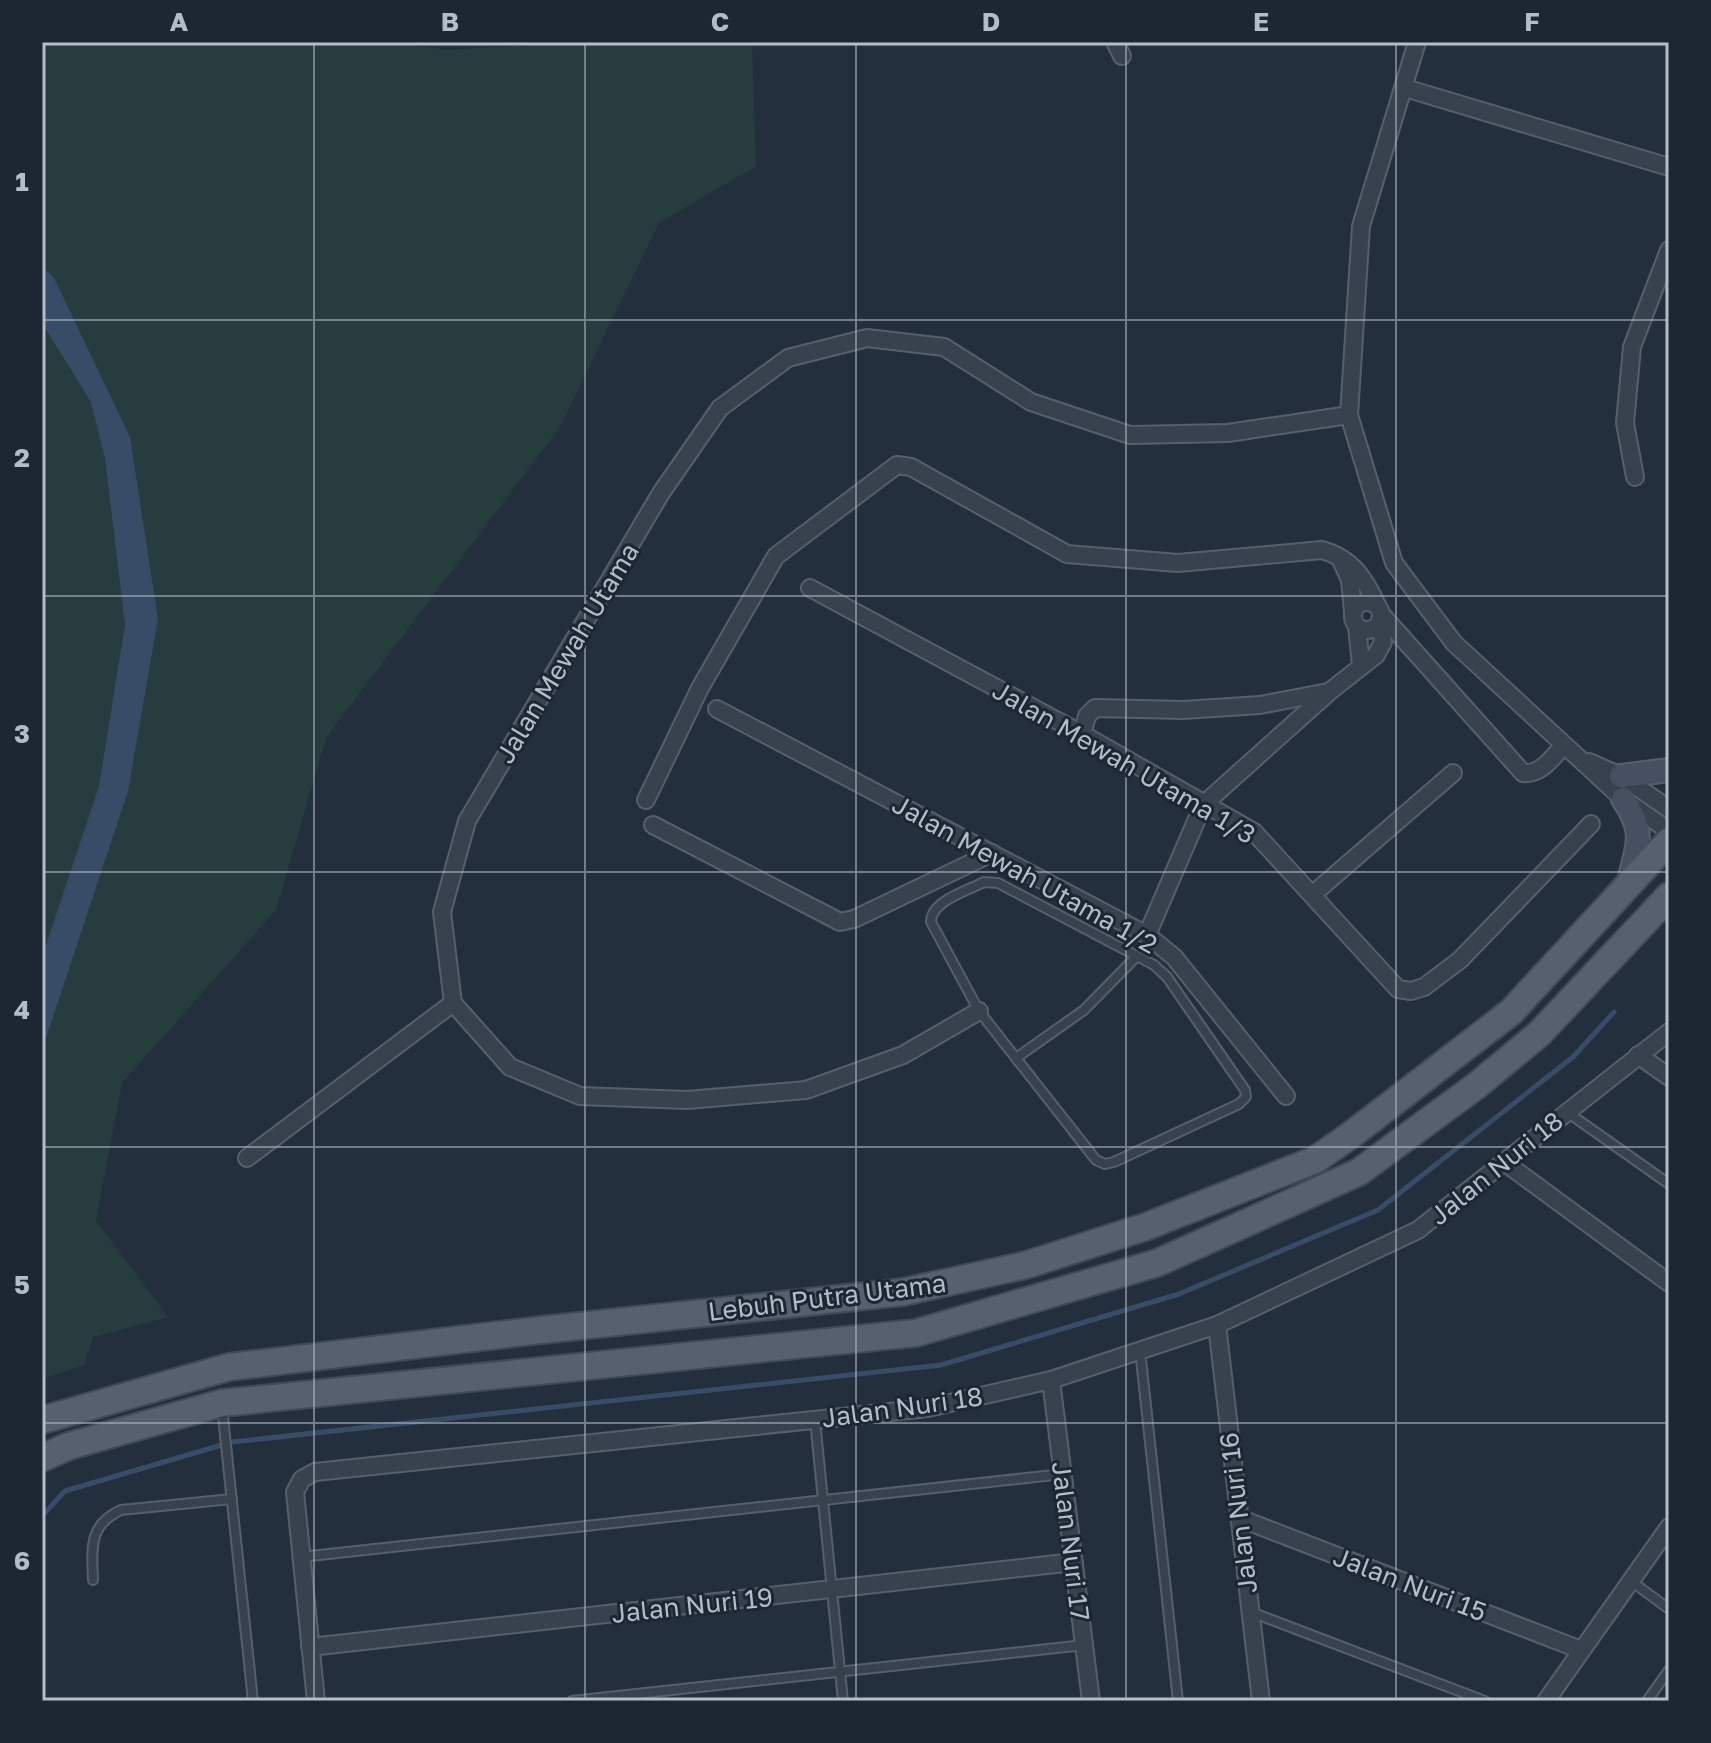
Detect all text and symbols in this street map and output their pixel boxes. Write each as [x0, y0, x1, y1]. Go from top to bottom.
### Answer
text: A [170, 6, 189, 37]
text: B [441, 6, 459, 37]
text: C [711, 6, 729, 37]
text: D [982, 6, 1000, 37]
text: E [1253, 6, 1269, 37]
text: F [1524, 6, 1540, 37]
text: 1 [15, 166, 29, 197]
text: 2 [14, 442, 30, 473]
street label: Jalan Mewah Utama [489, 537, 645, 769]
street label: Jalan Mewah Utama 1/3 [987, 674, 1261, 850]
text: 3 [14, 718, 30, 749]
street label: Jalan Mewah Utama 1/2 [887, 788, 1163, 960]
text: 4 [14, 994, 30, 1025]
street label: Jalan Nuri 18 [1423, 1105, 1569, 1231]
street label: Lebuh Putra Utama [706, 1267, 948, 1327]
text: 5 [14, 1269, 30, 1300]
street label: Jalan Nuri 18 [820, 1380, 984, 1434]
street label: Jalan Nuri 16 [1213, 1431, 1263, 1595]
street label: Jalan Nuri 17 [1046, 1460, 1096, 1622]
street label: Jalan Nuri 15 [1329, 1541, 1491, 1627]
text: 6 [14, 1545, 30, 1576]
street label: Jalan Nuri 19 [610, 1581, 774, 1629]

